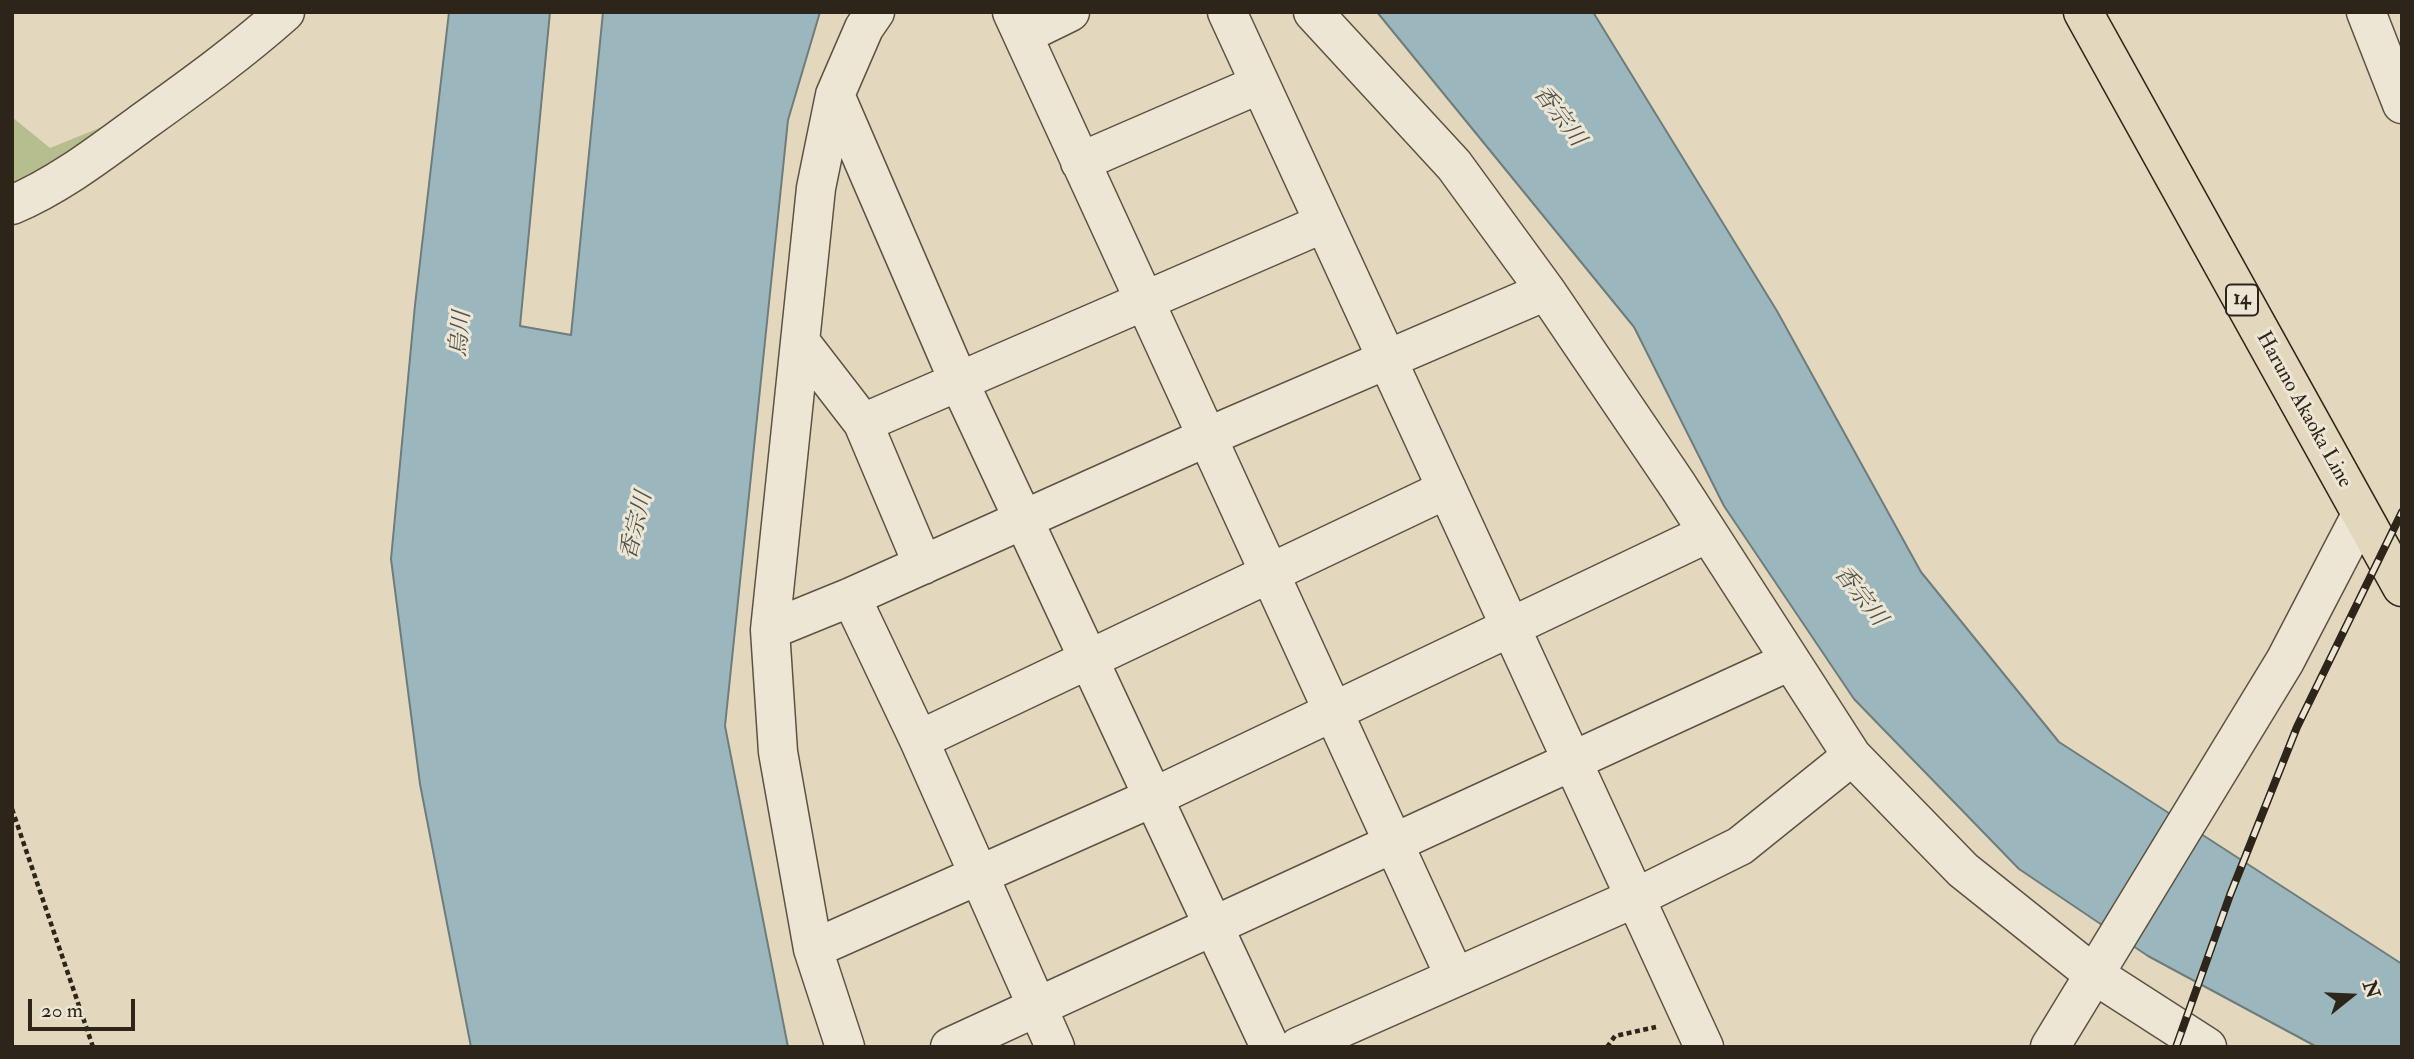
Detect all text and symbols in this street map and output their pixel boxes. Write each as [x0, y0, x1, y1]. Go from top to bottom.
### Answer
water label: 香宗川 [1526, 81, 1590, 153]
road number: 14 [2226, 284, 2258, 316]
water label: 烏川 [446, 310, 478, 358]
street label: Haruno Akaoka Line [2250, 327, 2356, 493]
water label: 香宗川 [616, 489, 660, 563]
water label: 香宗川 [1827, 561, 1891, 633]
north arrow [2316, 961, 2386, 1031]
text: N [2357, 978, 2385, 1001]
scale bar [32, 986, 138, 1030]
text: 20 m [41, 997, 83, 1024]

